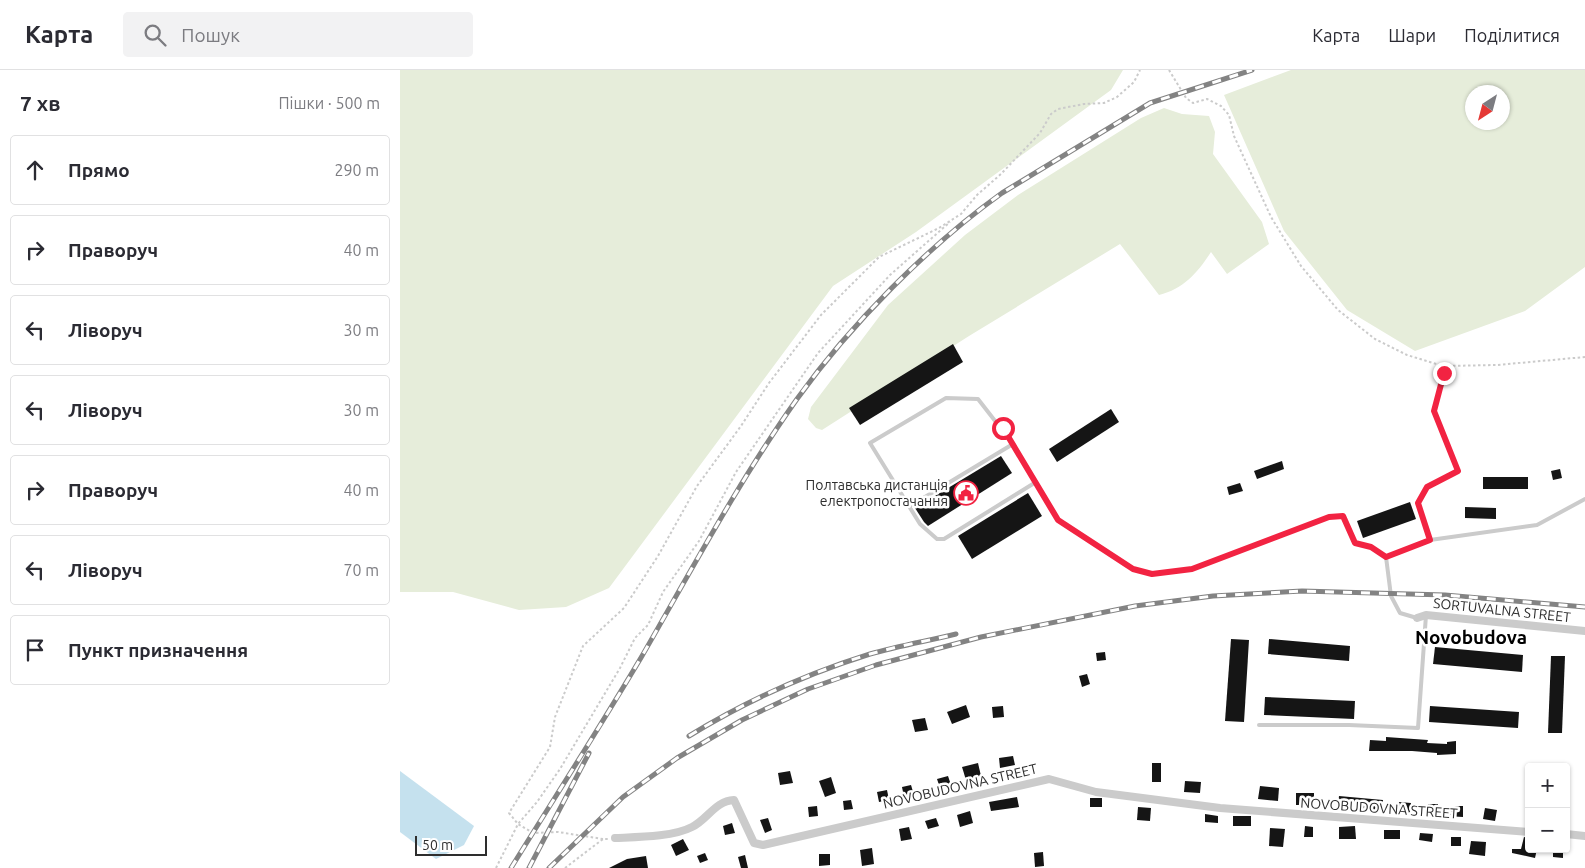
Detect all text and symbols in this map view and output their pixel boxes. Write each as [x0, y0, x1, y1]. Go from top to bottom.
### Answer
search box [123, 12, 473, 57]
text: Карта [25, 21, 93, 48]
icon: search [141, 21, 169, 49]
text: Пошук [181, 24, 240, 46]
text: Карта [1312, 25, 1360, 45]
text: Шари [1388, 25, 1436, 45]
text: Поділитися [1464, 25, 1560, 45]
north arrow [1465, 85, 1510, 130]
text: 7 хв [20, 91, 61, 115]
text: Пішки · 500 m [279, 94, 380, 112]
icon: ahead [21, 156, 49, 184]
text: Прямо [68, 159, 130, 181]
text: 290 m [334, 161, 379, 179]
icon: right [21, 236, 49, 264]
text: Праворуч [68, 239, 158, 261]
text: 40 m [343, 241, 379, 259]
icon: left [21, 316, 49, 344]
text: Ліворуч [68, 319, 142, 341]
text: 30 m [343, 321, 379, 339]
route end [1433, 362, 1456, 385]
icon: left [21, 396, 49, 424]
text: Ліворуч [68, 399, 142, 421]
text: 30 m [343, 401, 379, 419]
route start [992, 417, 1015, 440]
icon: right [21, 476, 49, 504]
place label: Полтавська дистанція електропостачання [806, 477, 948, 509]
text: Праворуч [68, 479, 158, 501]
public building icon: Полтавська дистанція електропостачання [953, 480, 979, 506]
text: 40 m [343, 481, 379, 499]
icon: left [21, 556, 49, 584]
text: Ліворуч [68, 559, 142, 581]
text: 70 m [343, 561, 379, 579]
street label: SORTUVALNA STREET [1432, 595, 1572, 625]
district label: Novobudova [1415, 626, 1527, 648]
icon: arrive [21, 636, 49, 664]
text: Пункт призначення [68, 639, 248, 661]
street label: NOVOBUDOVNA STREET [881, 760, 1039, 812]
map controls [1525, 763, 1570, 853]
button: + [1525, 763, 1570, 808]
street label: NOVOBUDOVNA STREET [1300, 795, 1459, 822]
button: − [1525, 808, 1570, 853]
scale bar [415, 833, 488, 856]
text: 50 m [422, 837, 453, 853]

